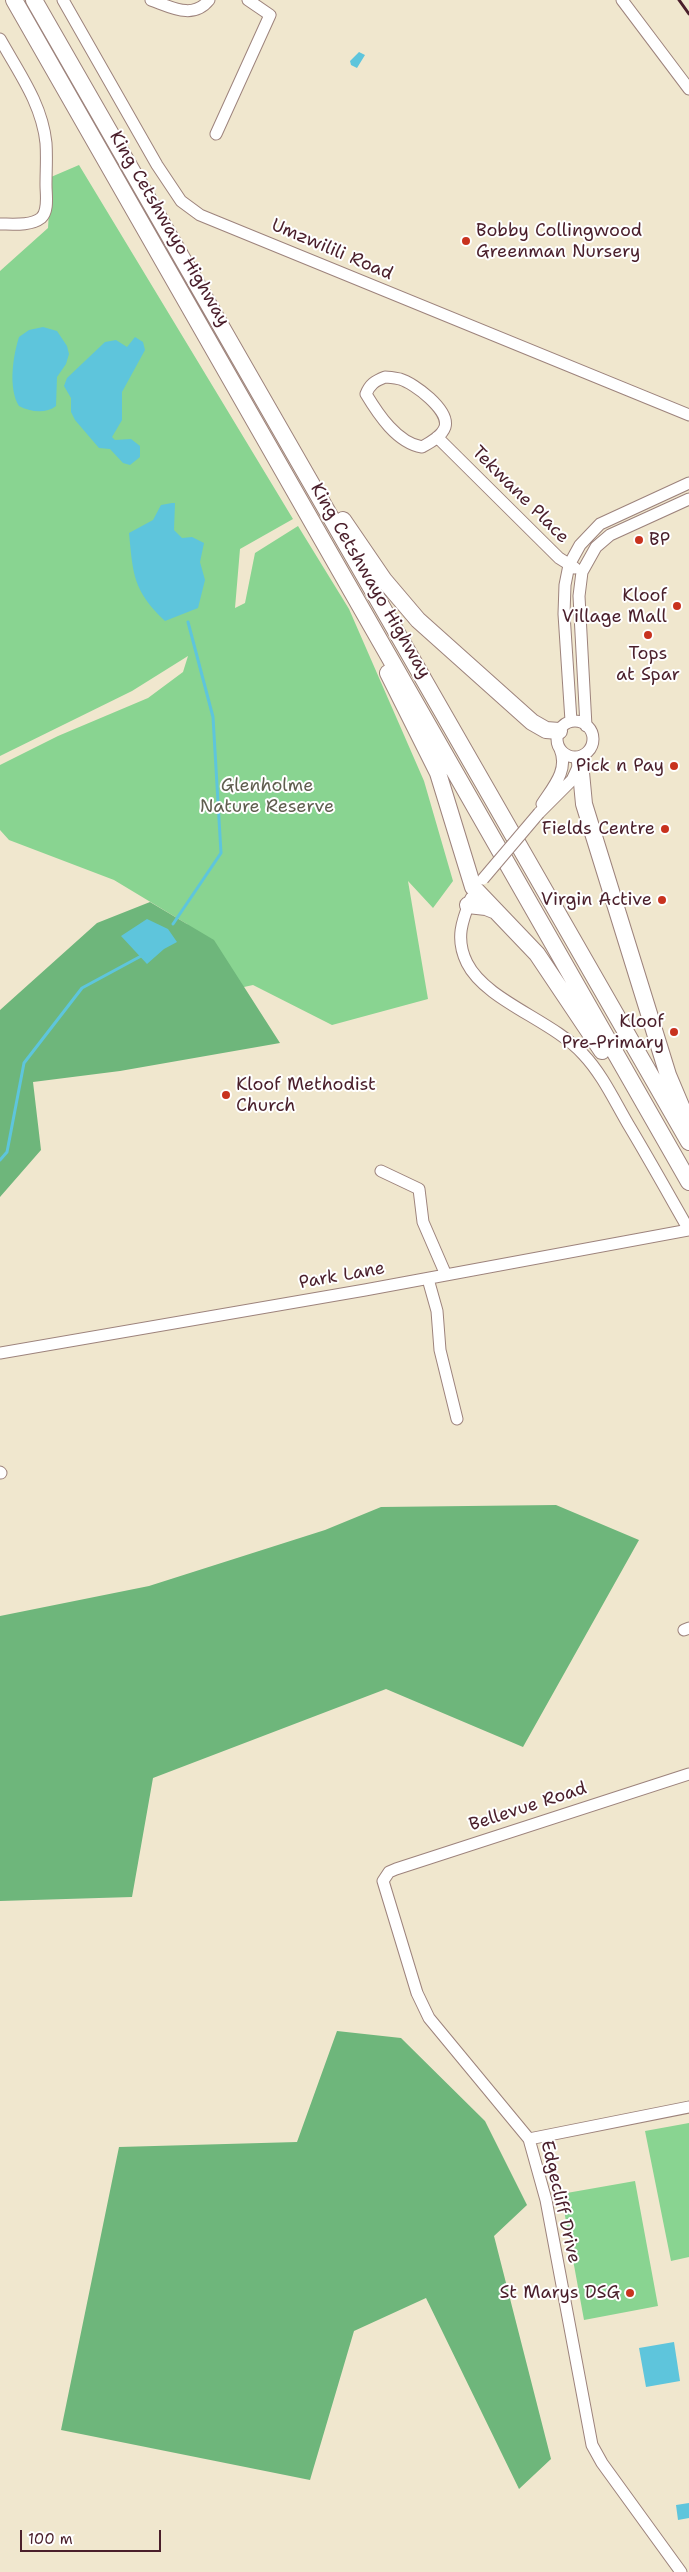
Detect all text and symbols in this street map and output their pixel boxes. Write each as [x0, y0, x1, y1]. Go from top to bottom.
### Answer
street label: King Cetshwayo Highway [104, 128, 234, 330]
street label: Umzwilili Road [268, 215, 396, 285]
place label: Bobby Collingwood Greenman Nursery [476, 220, 642, 262]
marker: Bobby Collingwood Greenman Nursery [460, 235, 472, 247]
street label: Tekwane Place [467, 442, 573, 548]
street label: King Cetshwayo Highway [305, 480, 435, 682]
place label: BP [649, 529, 670, 551]
marker: BP [633, 534, 645, 546]
place label: Kloof Village Mall [562, 585, 667, 628]
marker: Kloof Village Mall [671, 600, 683, 612]
marker: Tops at Spar [642, 629, 654, 641]
place label: Tops at Spar [616, 643, 680, 686]
place label: Pick n Pay [576, 755, 664, 777]
marker: Pick n Pay [668, 760, 680, 772]
park label: Glenholme Nature Reserve [200, 775, 334, 818]
place label: Fields Centre [542, 818, 655, 840]
marker: Fields Centre [659, 823, 671, 835]
place label: Virgin Active [541, 889, 652, 911]
marker: Virgin Active [656, 894, 668, 906]
place label: Kloof Pre-Primary [562, 1011, 664, 1054]
marker: Kloof Pre-Primary [668, 1026, 680, 1038]
place label: Kloof Methodist Church [236, 1074, 376, 1116]
marker: Kloof Methodist Church [220, 1089, 232, 1101]
street label: Park Lane [297, 1258, 387, 1294]
street label: Bellevue Road [466, 1778, 590, 1836]
street label: Edgecliff Drive [535, 2138, 585, 2266]
place label: St Marys DSG [499, 2282, 620, 2304]
marker: St Marys DSG [624, 2287, 636, 2299]
scale bar [22, 2520, 164, 2552]
text: 100 m [28, 2529, 73, 2549]

